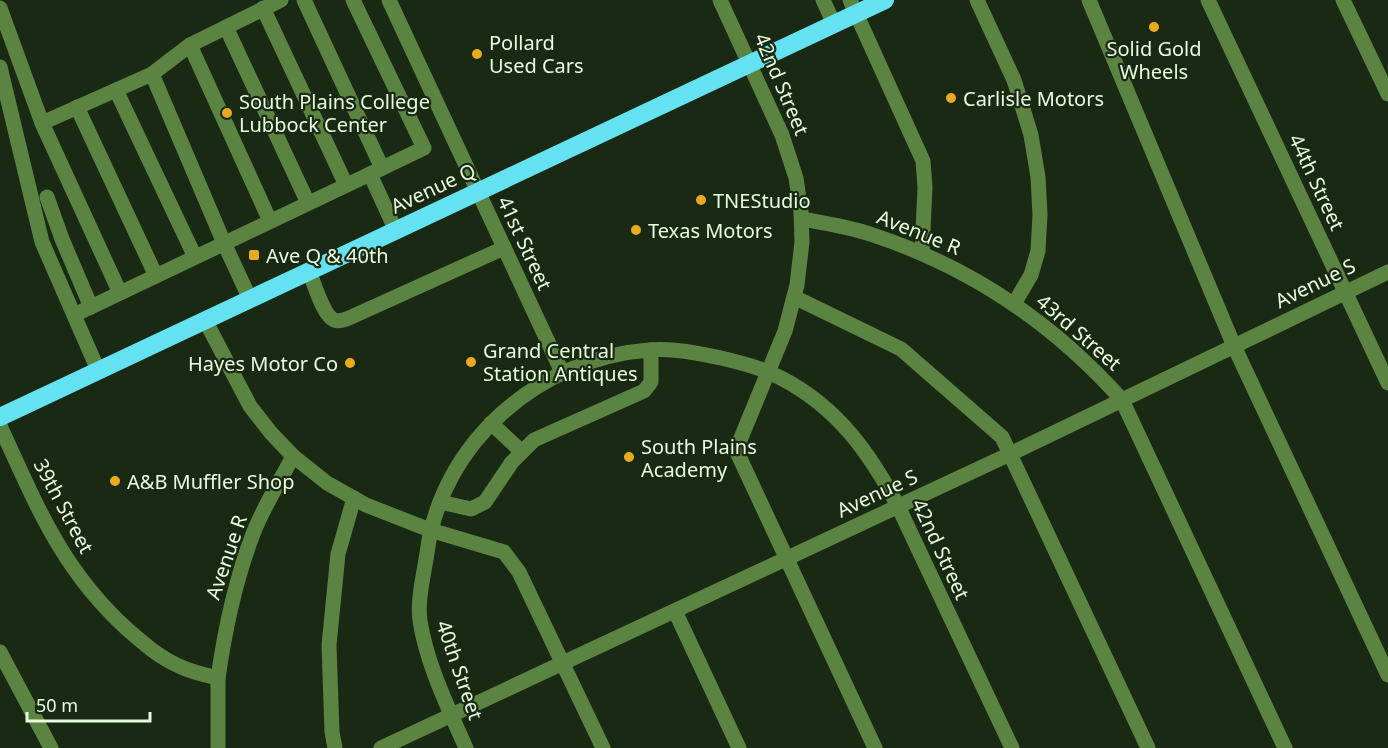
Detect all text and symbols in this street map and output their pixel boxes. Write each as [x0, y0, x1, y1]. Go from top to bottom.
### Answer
marker: Solid Gold Wheels [1147, 20, 1161, 34]
place label: Pollard Used Cars [489, 29, 584, 79]
street label: 42nd Street [748, 29, 816, 139]
place label: Solid Gold Wheels [1106, 35, 1202, 85]
marker: Pollard Used Cars [470, 47, 484, 61]
place label: Carlisle Motors [963, 85, 1104, 112]
place label: South Plains College Lubbock Center [239, 88, 430, 138]
marker: Carlisle Motors [944, 91, 958, 105]
marker: South Plains College Lubbock Center [220, 106, 234, 120]
street label: 44th Street [1283, 129, 1351, 235]
street label: Avenue Q [386, 157, 480, 219]
place label: TNEStudio [713, 187, 811, 214]
street label: 41st Street [491, 192, 559, 294]
marker: TNEStudio [694, 193, 708, 207]
street label: Avenue R [873, 203, 965, 261]
place label: Texas Motors [648, 217, 773, 244]
marker: Texas Motors [629, 223, 643, 237]
place label: Ave Q & 40th [266, 242, 389, 269]
marker: Ave Q & 40th [247, 248, 261, 262]
street label: Avenue S [1270, 252, 1360, 314]
street label: 43rd Street [1031, 288, 1127, 376]
place label: Grand Central Station Antiques [483, 337, 638, 387]
place label: Hayes Motor Co [188, 350, 338, 377]
marker: Grand Central Station Antiques [464, 355, 478, 369]
marker: Hayes Motor Co [343, 356, 357, 370]
place label: South Plains Academy [641, 433, 757, 483]
marker: South Plains Academy [622, 450, 636, 464]
street label: 39th Street [28, 454, 100, 558]
street label: Avenue S [832, 463, 922, 523]
place label: A&B Muffler Shop [127, 468, 295, 495]
marker: A&B Muffler Shop [108, 474, 122, 488]
street label: 42nd Street [906, 494, 976, 604]
street label: Avenue R [199, 511, 253, 603]
street label: 40th Street [430, 617, 490, 723]
scale bar [27, 685, 150, 723]
text: 50 m [36, 693, 78, 717]

